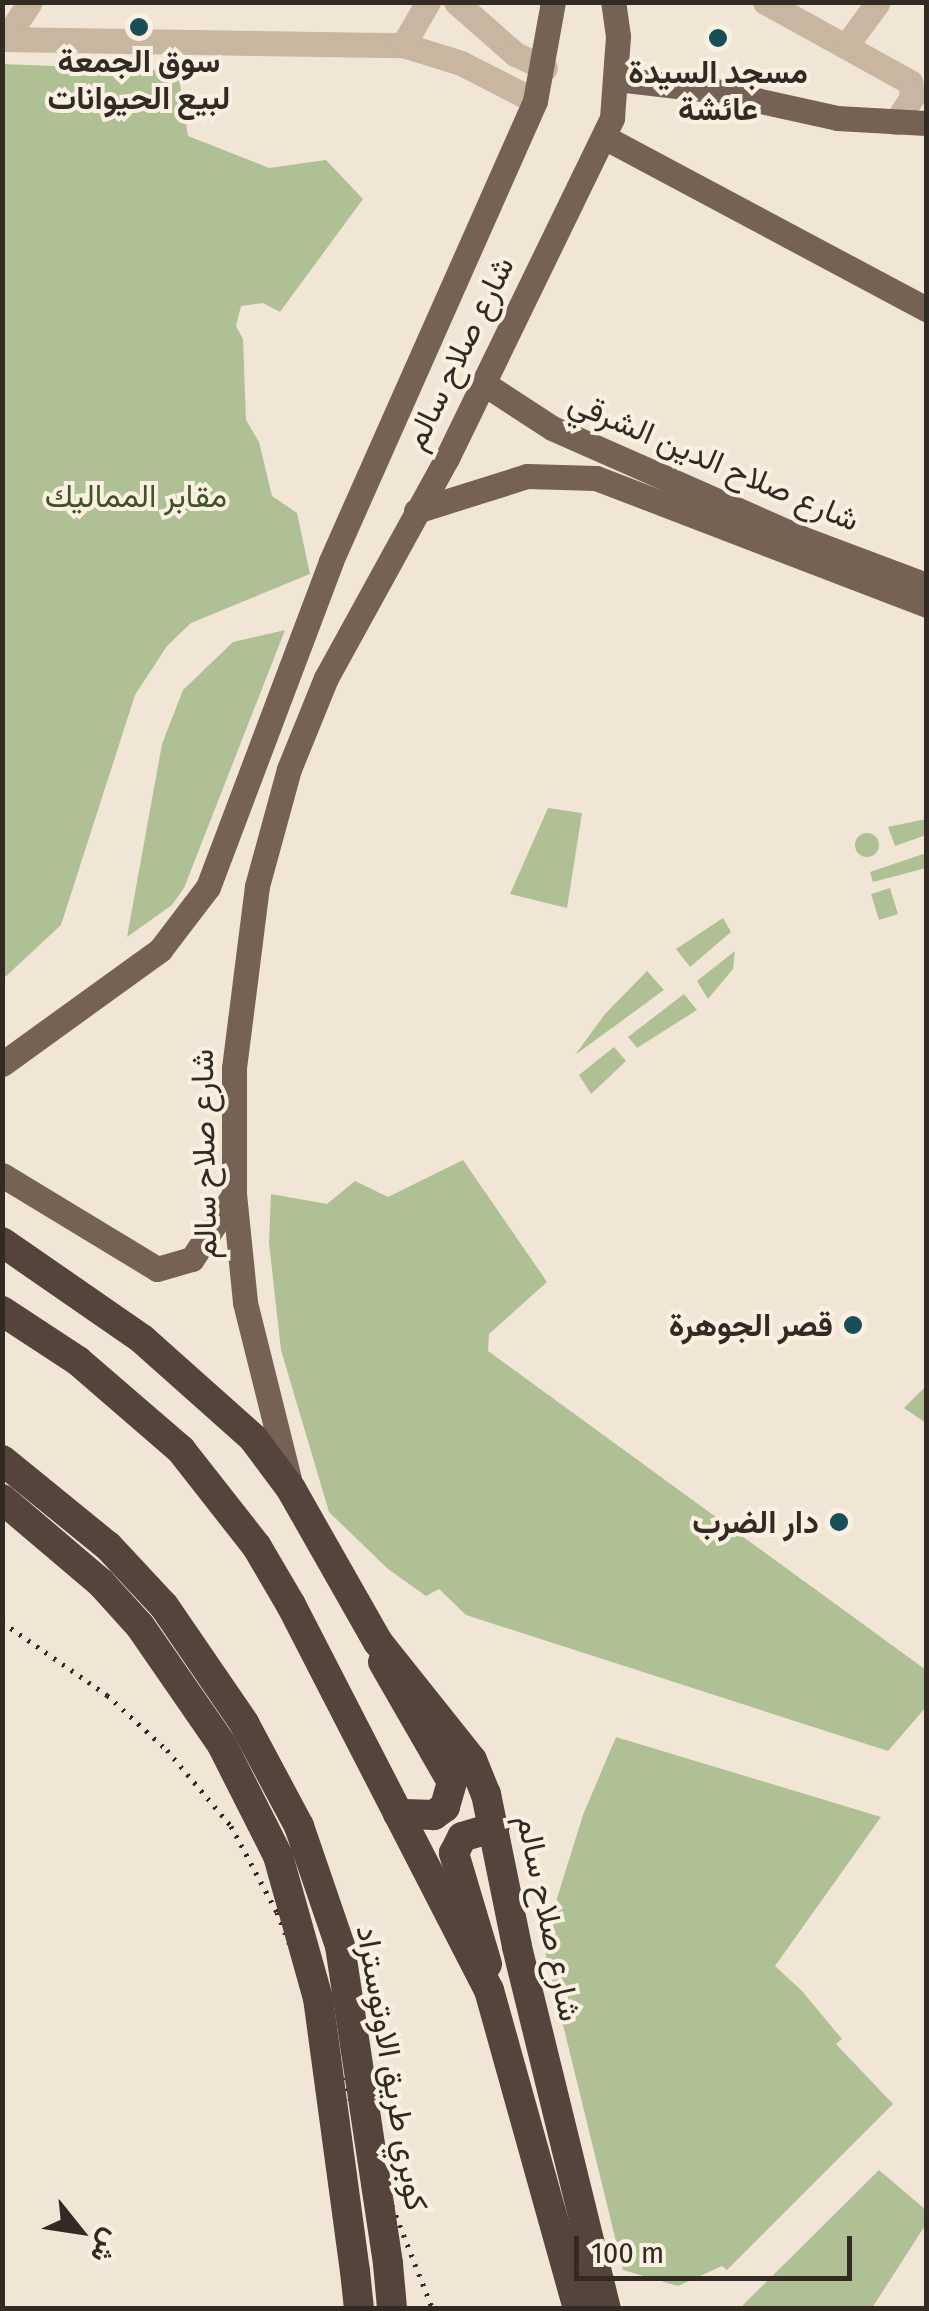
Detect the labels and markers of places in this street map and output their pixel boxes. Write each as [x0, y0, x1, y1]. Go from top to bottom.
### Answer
marker: سوق الجمعة لبيع الحيوانات [128, 16, 150, 38]
marker: مسجد السيدة عائشة [707, 27, 729, 49]
place label: سوق الجمعة لبيع الحيوانات [48, 43, 230, 118]
place label: مسجد السيدة عائشة [628, 54, 808, 129]
place label: قصر الجوهرة [669, 1306, 833, 1344]
marker: قصر الجوهرة [842, 1314, 864, 1336]
place label: دار الضرب [692, 1503, 819, 1541]
marker: دار الضرب [828, 1511, 850, 1533]

